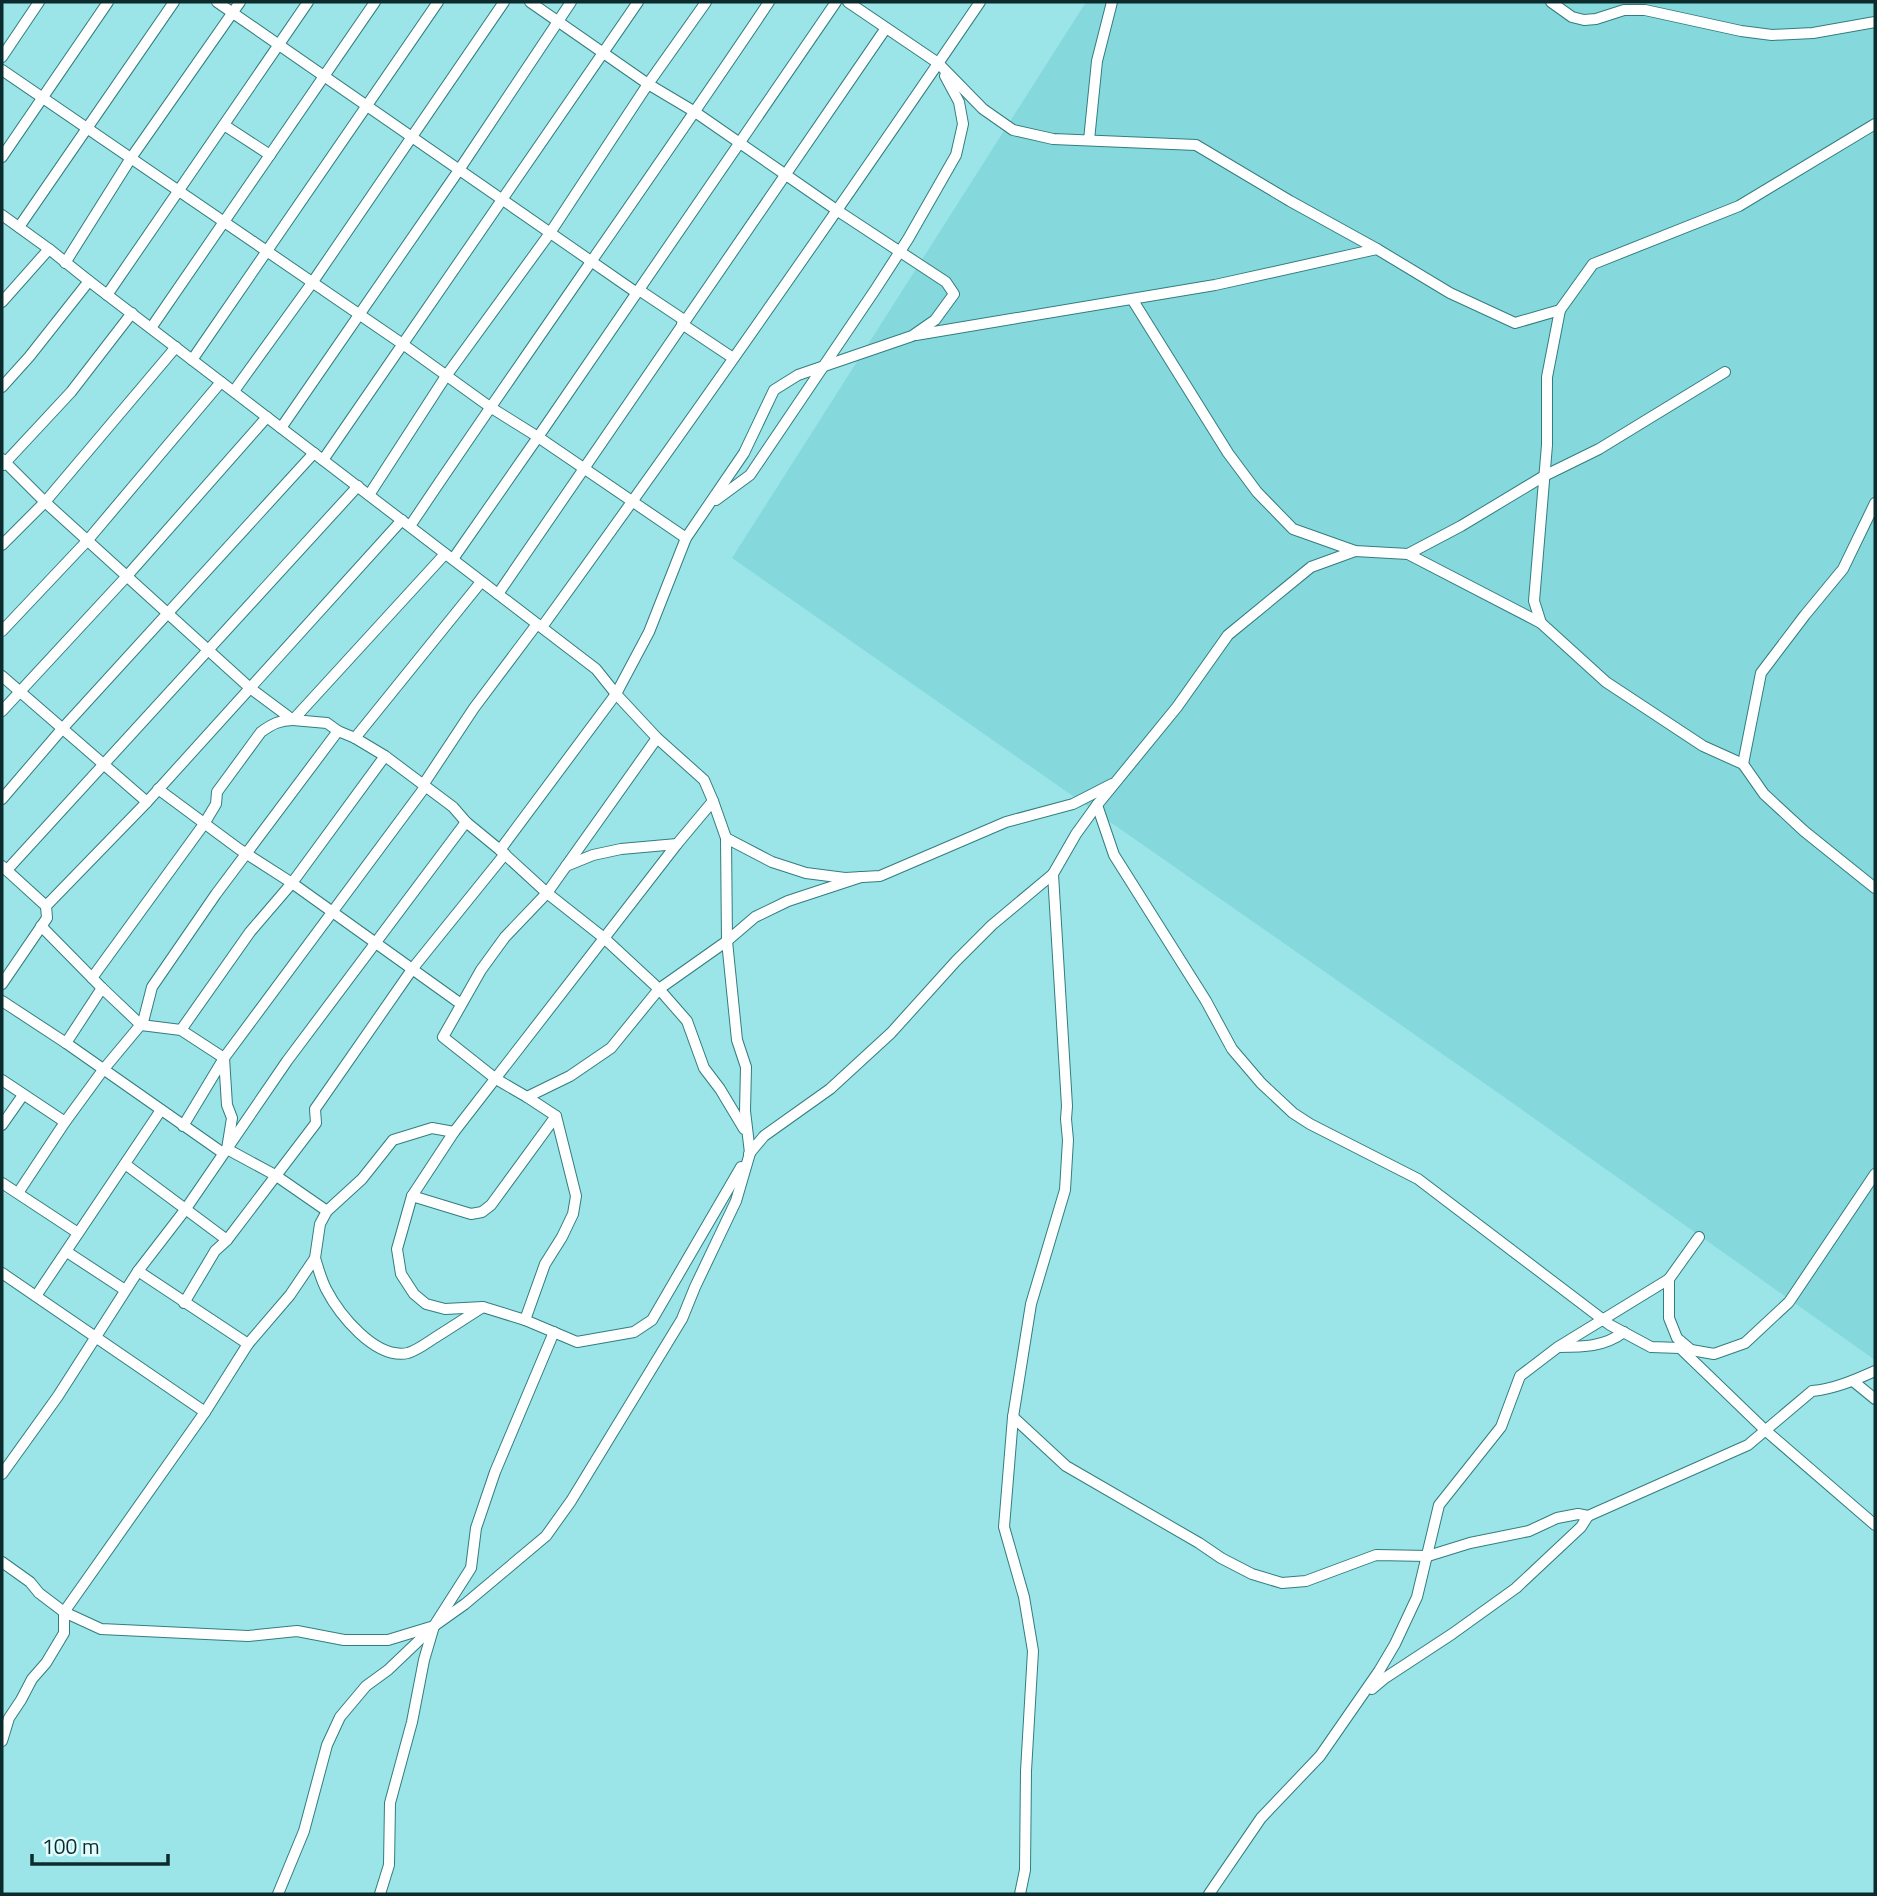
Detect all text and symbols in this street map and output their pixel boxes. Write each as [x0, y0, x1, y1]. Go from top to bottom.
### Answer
scale bar [32, 1822, 168, 1866]
text: 100 m [42, 1830, 99, 1862]

